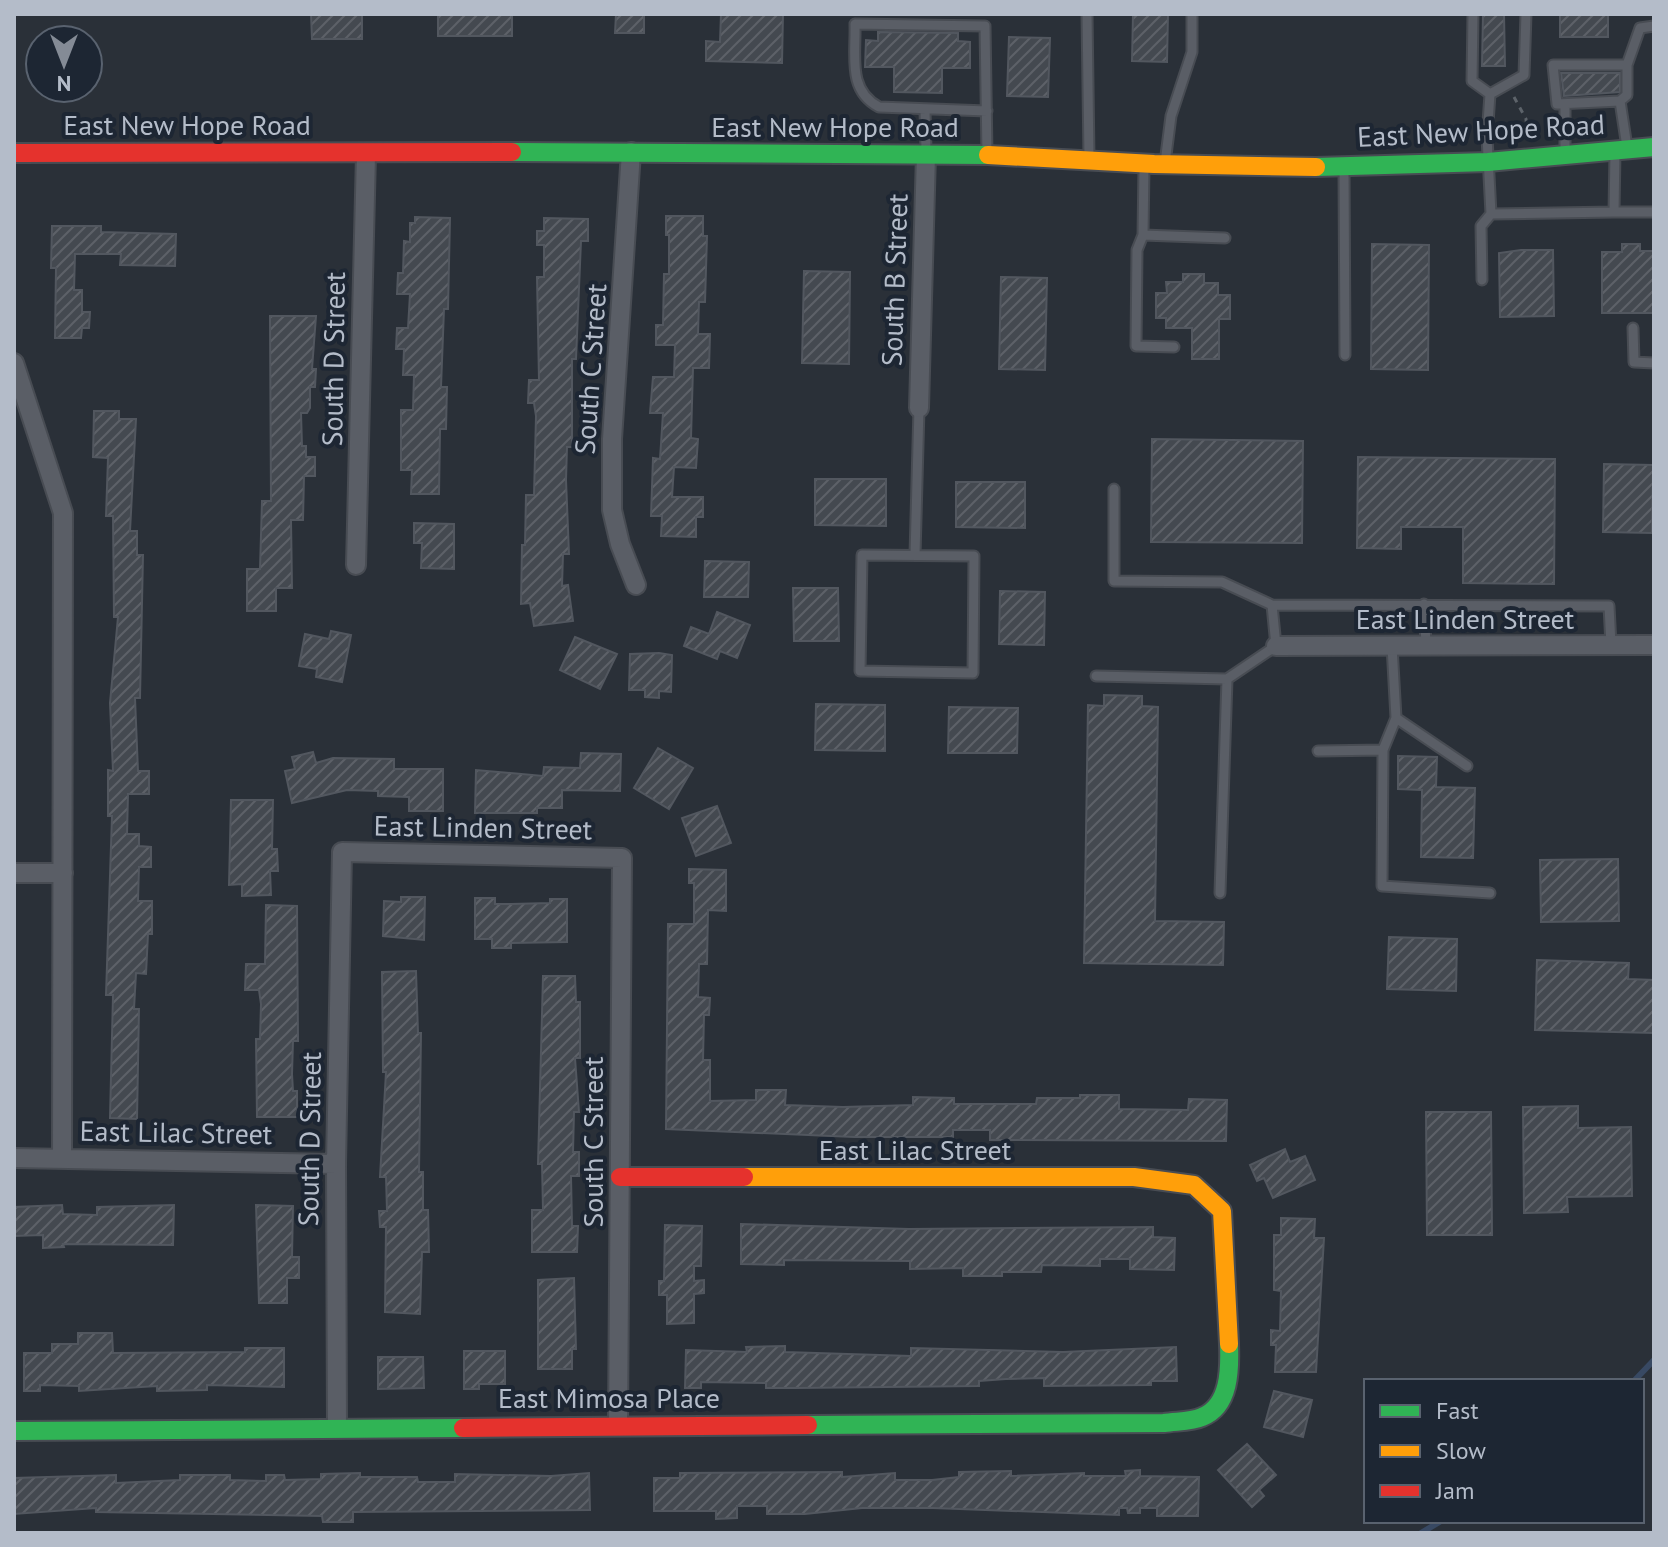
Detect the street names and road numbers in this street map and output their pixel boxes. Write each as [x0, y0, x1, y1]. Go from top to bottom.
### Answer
street label: East New Hope Road [1356, 105, 1606, 155]
street label: East New Hope Road [63, 106, 311, 143]
street label: East New Hope Road [711, 108, 959, 145]
street label: South B Street [872, 193, 916, 367]
street label: South D Street [313, 271, 353, 447]
street label: South C Street [566, 282, 614, 456]
street label: East Linden Street [1356, 600, 1575, 637]
street label: East Linden Street [373, 807, 593, 847]
street label: South D Street [289, 1051, 329, 1227]
street label: South C Street [574, 1056, 611, 1228]
street label: East Lilac Street [79, 1112, 273, 1152]
street label: East Lilac Street [819, 1131, 1012, 1168]
street label: East Mimosa Place [498, 1379, 720, 1416]

